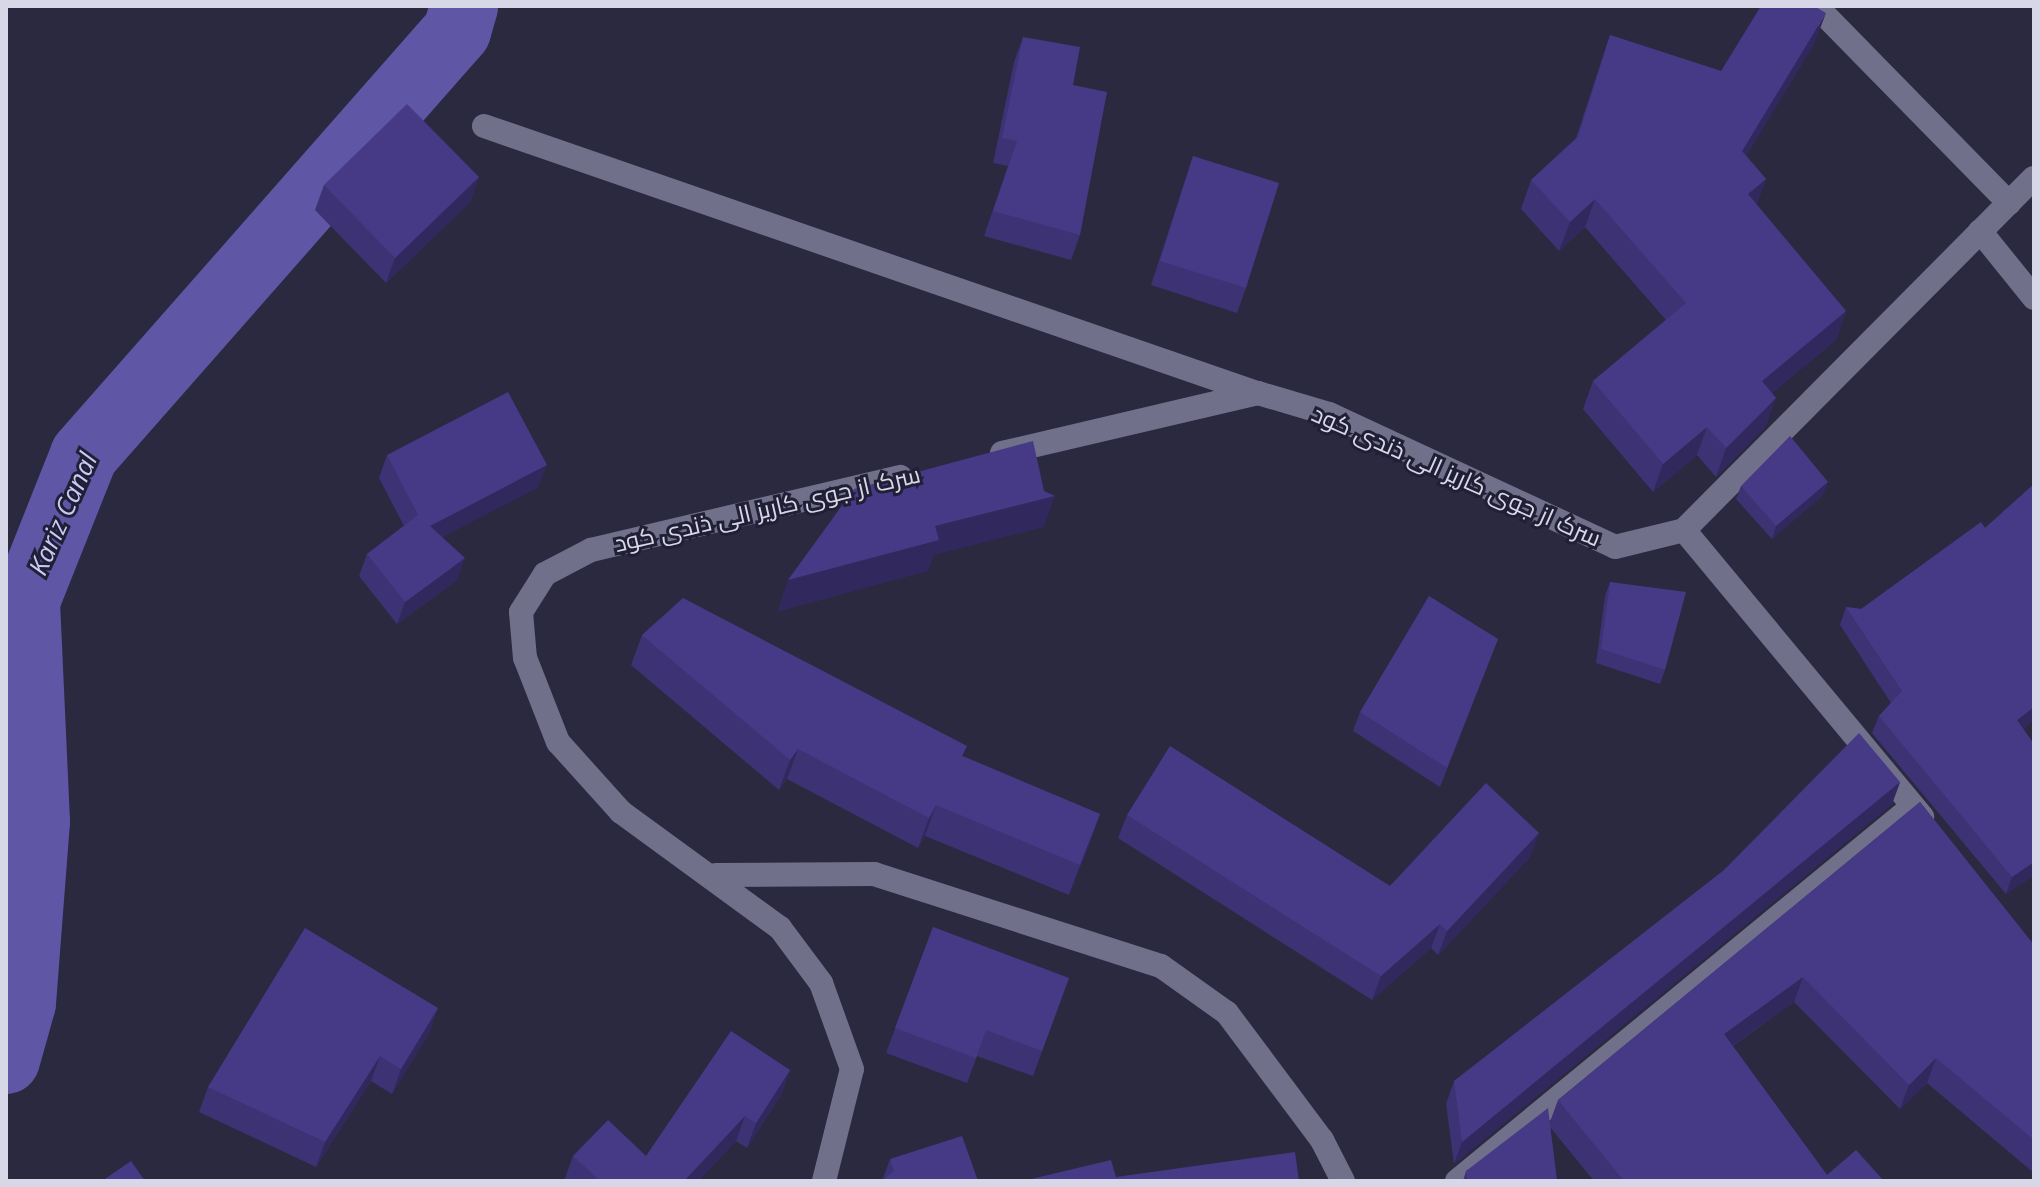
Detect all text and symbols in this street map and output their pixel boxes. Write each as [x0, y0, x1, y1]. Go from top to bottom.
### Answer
street label: سرک از جوی کاریز الی ذندی کود [1308, 398, 1606, 552]
water label: Kariz Canal [22, 448, 104, 580]
street label: سرک از جوی کاریز الی ذندی کود [611, 459, 923, 557]

